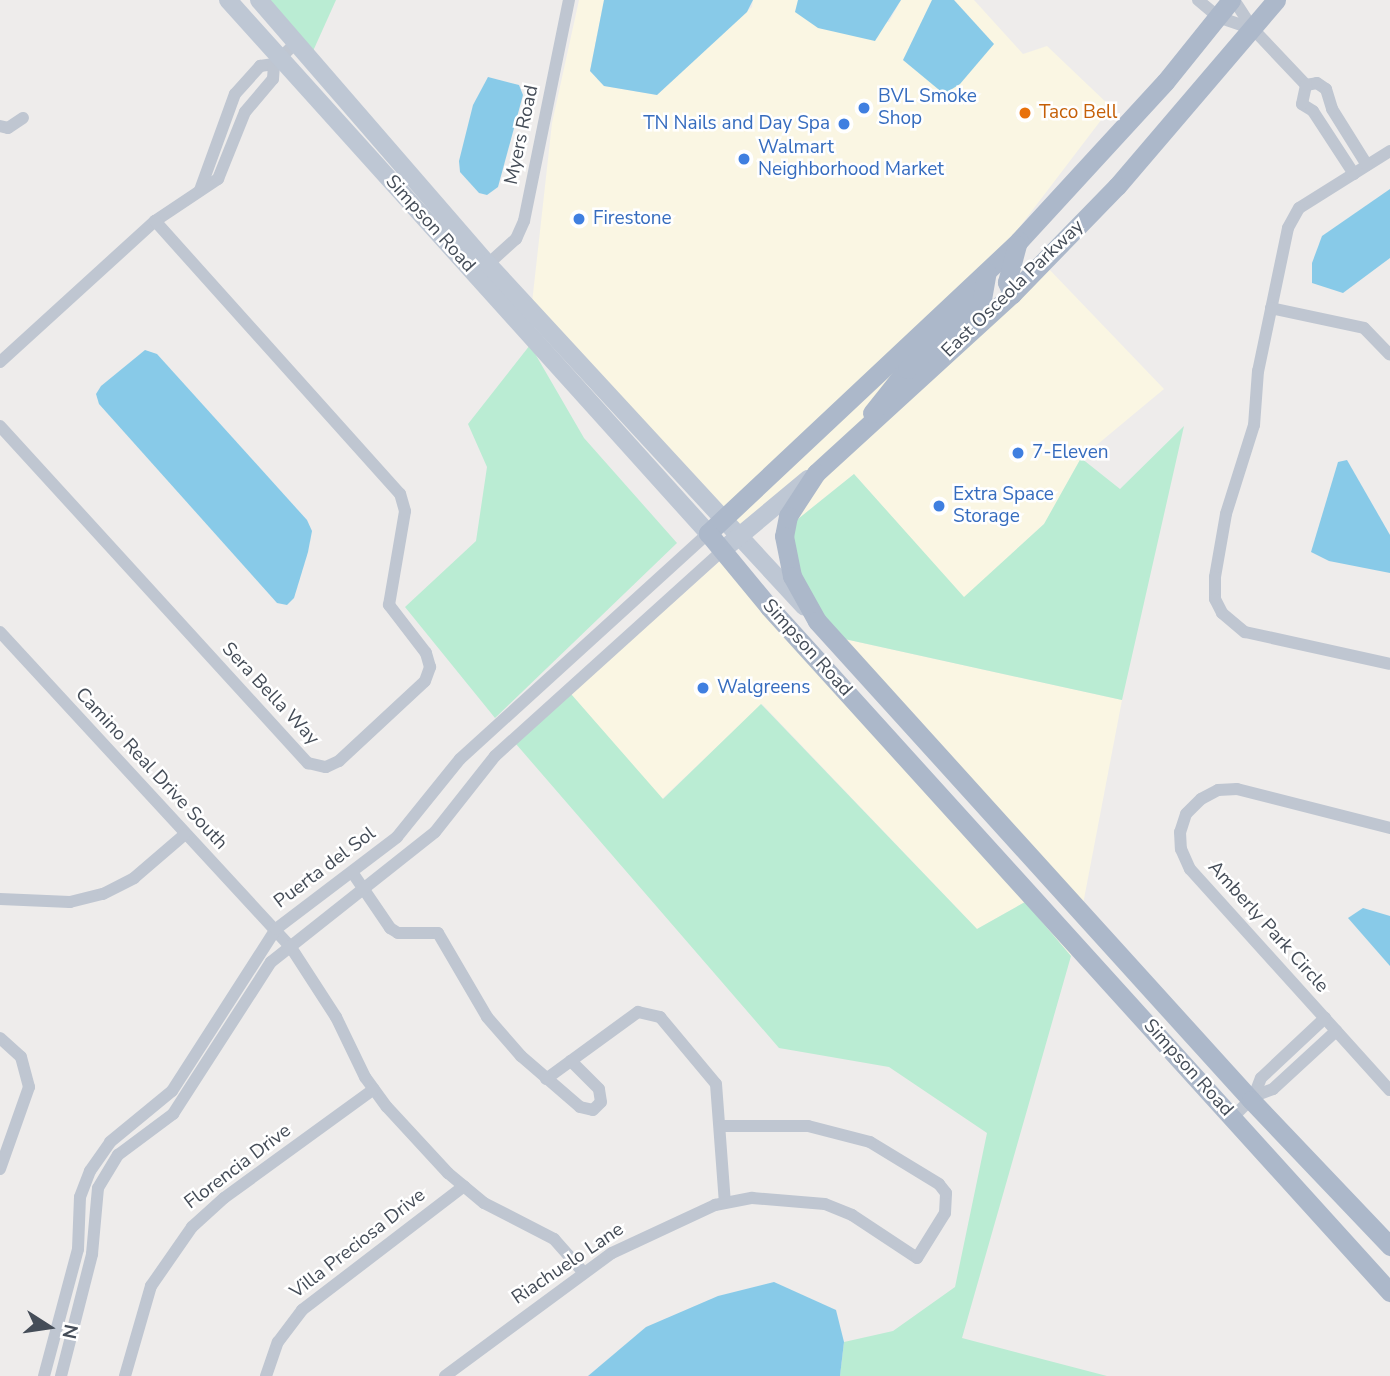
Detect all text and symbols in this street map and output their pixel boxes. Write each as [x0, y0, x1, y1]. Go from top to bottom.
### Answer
street label: Myers Road [500, 83, 544, 187]
place label: BVL Smoke Shop [878, 86, 977, 130]
marker: BVL Smoke Shop [856, 100, 872, 116]
place label: Taco Bell [1039, 102, 1117, 124]
marker: Taco Bell [1017, 105, 1033, 121]
place label: TN Nails and Day Spa [643, 113, 830, 135]
marker: TN Nails and Day Spa [836, 116, 852, 132]
place label: Walmart Neighborhood Market [758, 137, 944, 181]
marker: Walmart Neighborhood Market [736, 151, 752, 167]
street label: Simpson Road [380, 171, 480, 277]
place label: Firestone [593, 208, 672, 230]
marker: Firestone [571, 211, 587, 227]
street label: East Osceola Parkway [937, 215, 1089, 363]
place label: 7-Eleven [1032, 442, 1109, 464]
marker: 7-Eleven [1010, 445, 1026, 461]
place label: Extra Space Storage [953, 484, 1054, 528]
marker: Extra Space Storage [931, 498, 947, 514]
street label: Simpson Road [757, 595, 857, 701]
street label: Sera Bella Way [217, 638, 323, 750]
place label: Walgreens [717, 677, 810, 699]
marker: Walgreens [695, 680, 711, 696]
street label: Camino Real Drive South [70, 683, 232, 855]
street label: Puerta del Sol [270, 822, 380, 914]
street label: Amberly Park Circle [1203, 856, 1333, 998]
street label: Simpson Road [1138, 1015, 1238, 1121]
street label: Florencia Drive [180, 1120, 296, 1214]
street label: Villa Preciosa Drive [286, 1184, 430, 1304]
street label: Riachuelo Lane [508, 1218, 628, 1310]
north arrow [14, 1292, 84, 1362]
text: N [55, 1322, 84, 1341]

